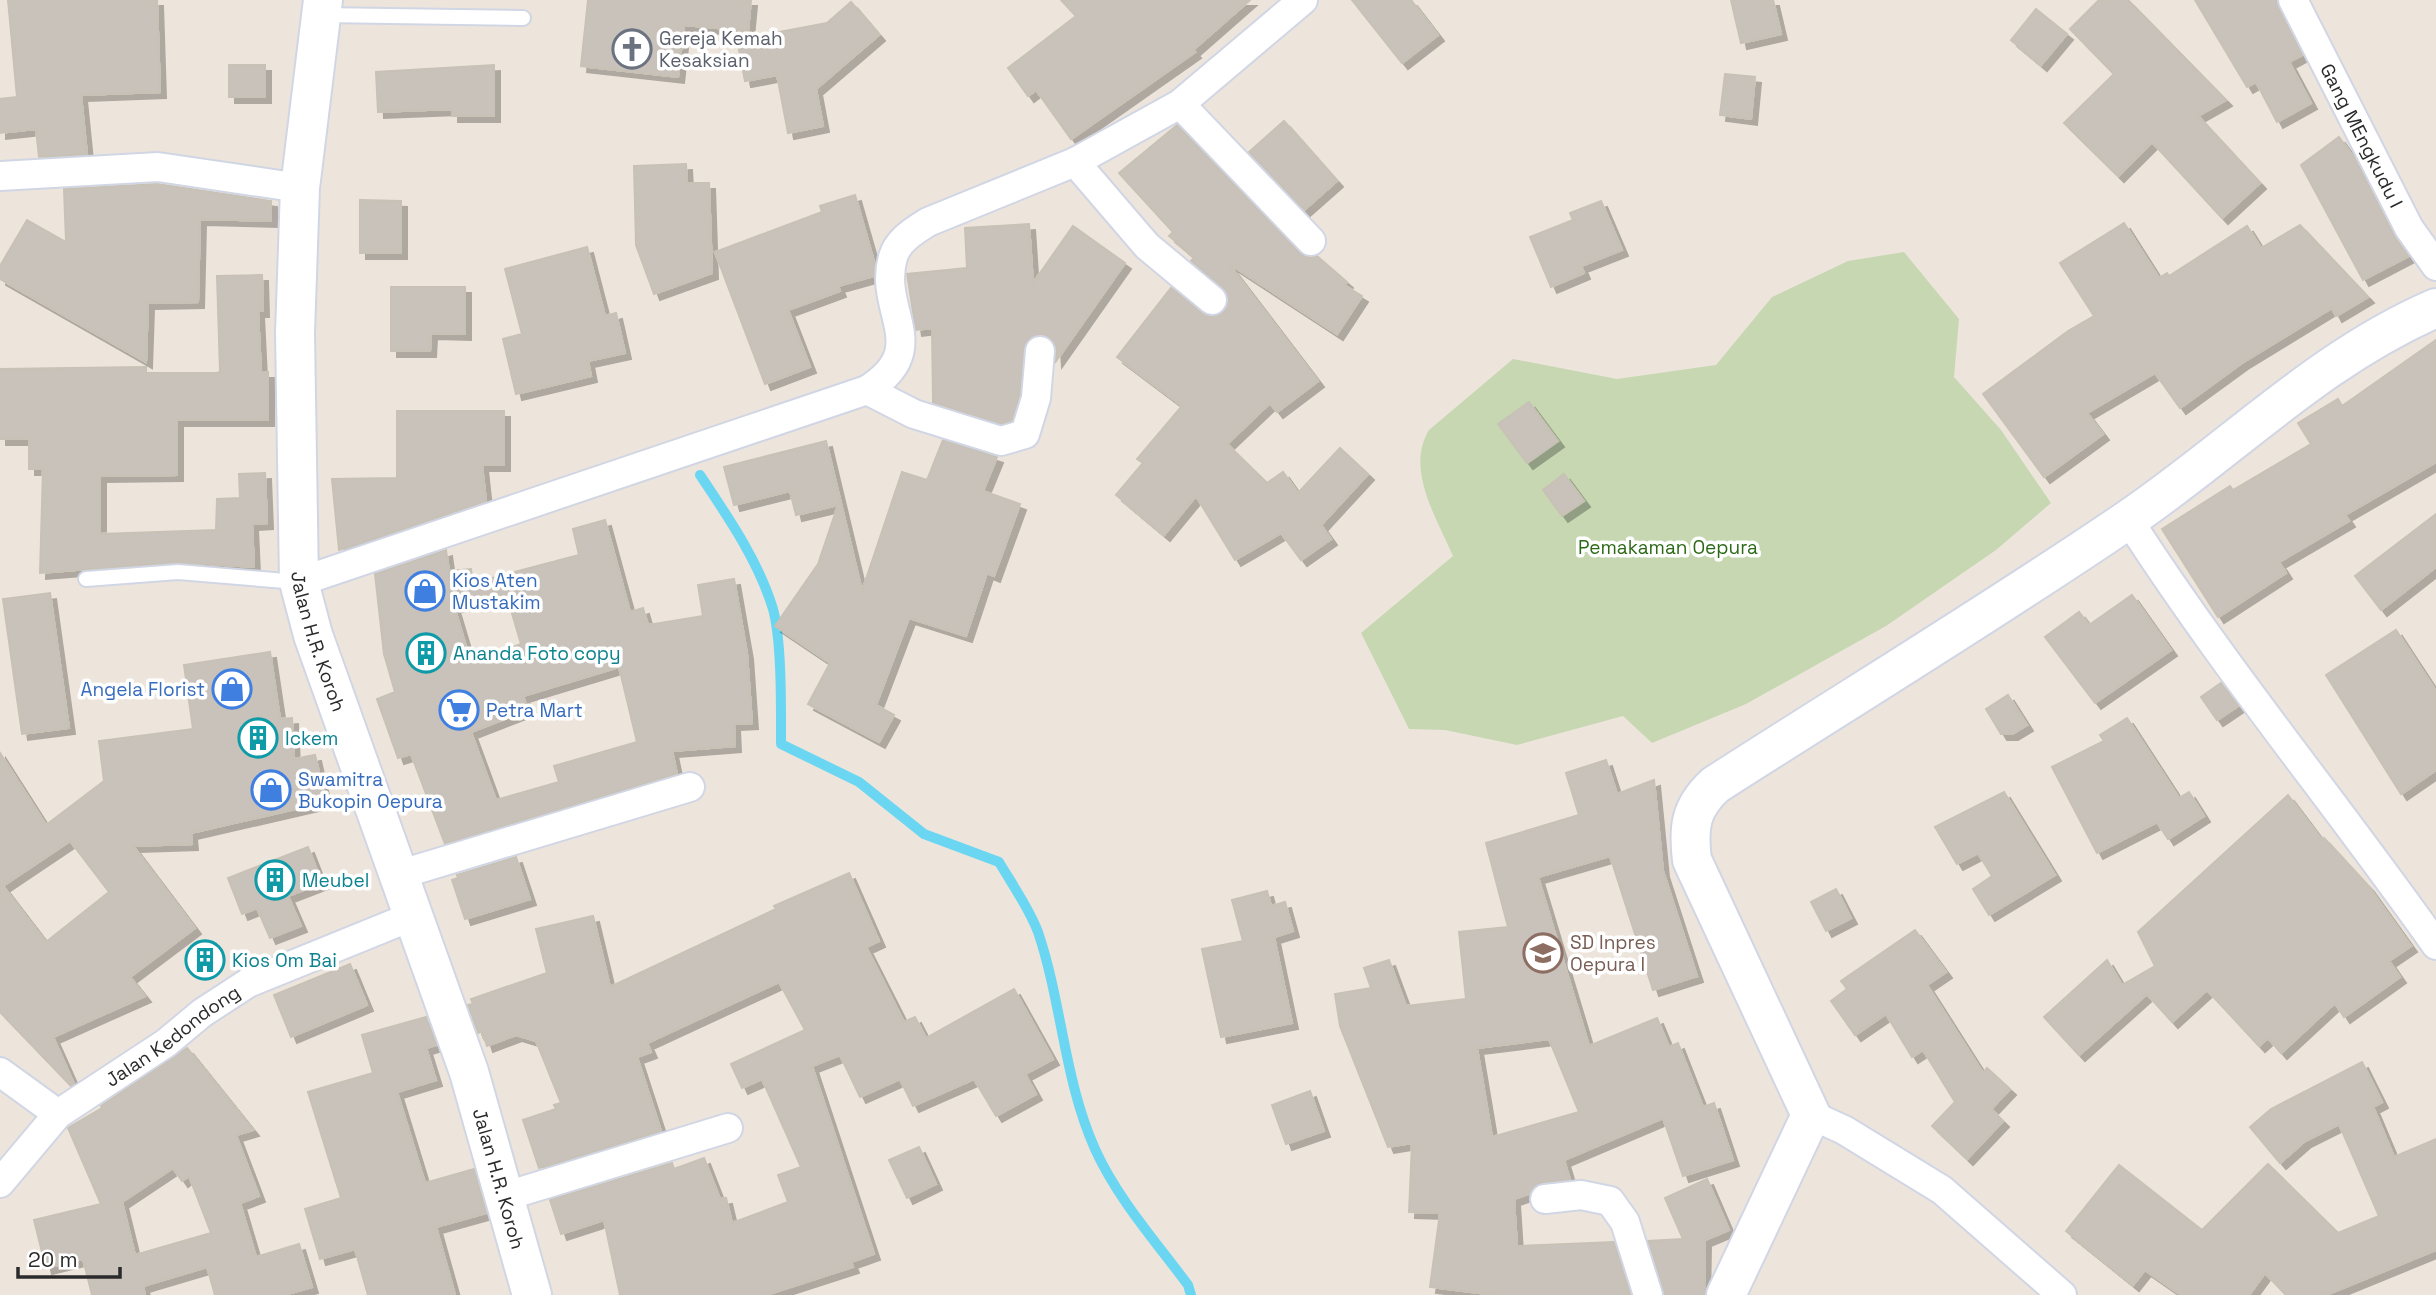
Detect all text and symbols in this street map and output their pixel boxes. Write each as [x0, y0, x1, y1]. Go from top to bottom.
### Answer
place label: Gereja Kemah Kesaksian [659, 26, 783, 73]
church icon: Gereja Kemah Kesaksian [611, 28, 653, 70]
street label: Gang MEngkudu I [2315, 59, 2409, 212]
park label: Pemakaman Oepura [1578, 535, 1758, 560]
place label: Kios Aten Mustakim [452, 568, 541, 615]
shop icon: Kios Aten Mustakim [404, 570, 446, 612]
street label: Jalan H.R. Koroh [286, 572, 352, 715]
building icon: Ananda Foto copy [405, 632, 447, 674]
place label: Ananda Foto copy [453, 641, 621, 666]
shop icon: Angela Florist [211, 668, 253, 710]
place label: Angela Florist [80, 677, 205, 702]
supermarket icon: Petra Mart [438, 689, 480, 731]
place label: Petra Mart [486, 698, 583, 723]
building icon: Ickem [237, 717, 279, 759]
place label: Ickem [285, 726, 338, 751]
place label: Swamitra Bukopin Oepura [298, 767, 443, 814]
shop icon: Swamitra Bukopin Oepura [250, 769, 292, 811]
building icon: Meubel [254, 859, 296, 901]
place label: Meubel [302, 868, 369, 893]
place label: SD Inpres Oepura I [1570, 930, 1656, 977]
school or university icon: SD Inpres Oepura I [1522, 932, 1564, 974]
building icon: Kios Om Bai [184, 939, 226, 981]
place label: Kios Om Bai [232, 948, 337, 973]
street label: Jalan Kedondong [100, 979, 245, 1092]
street label: Jalan H.R. Koroh [467, 1105, 531, 1252]
scale bar [18, 1236, 119, 1280]
text: 20 m [28, 1246, 78, 1273]

